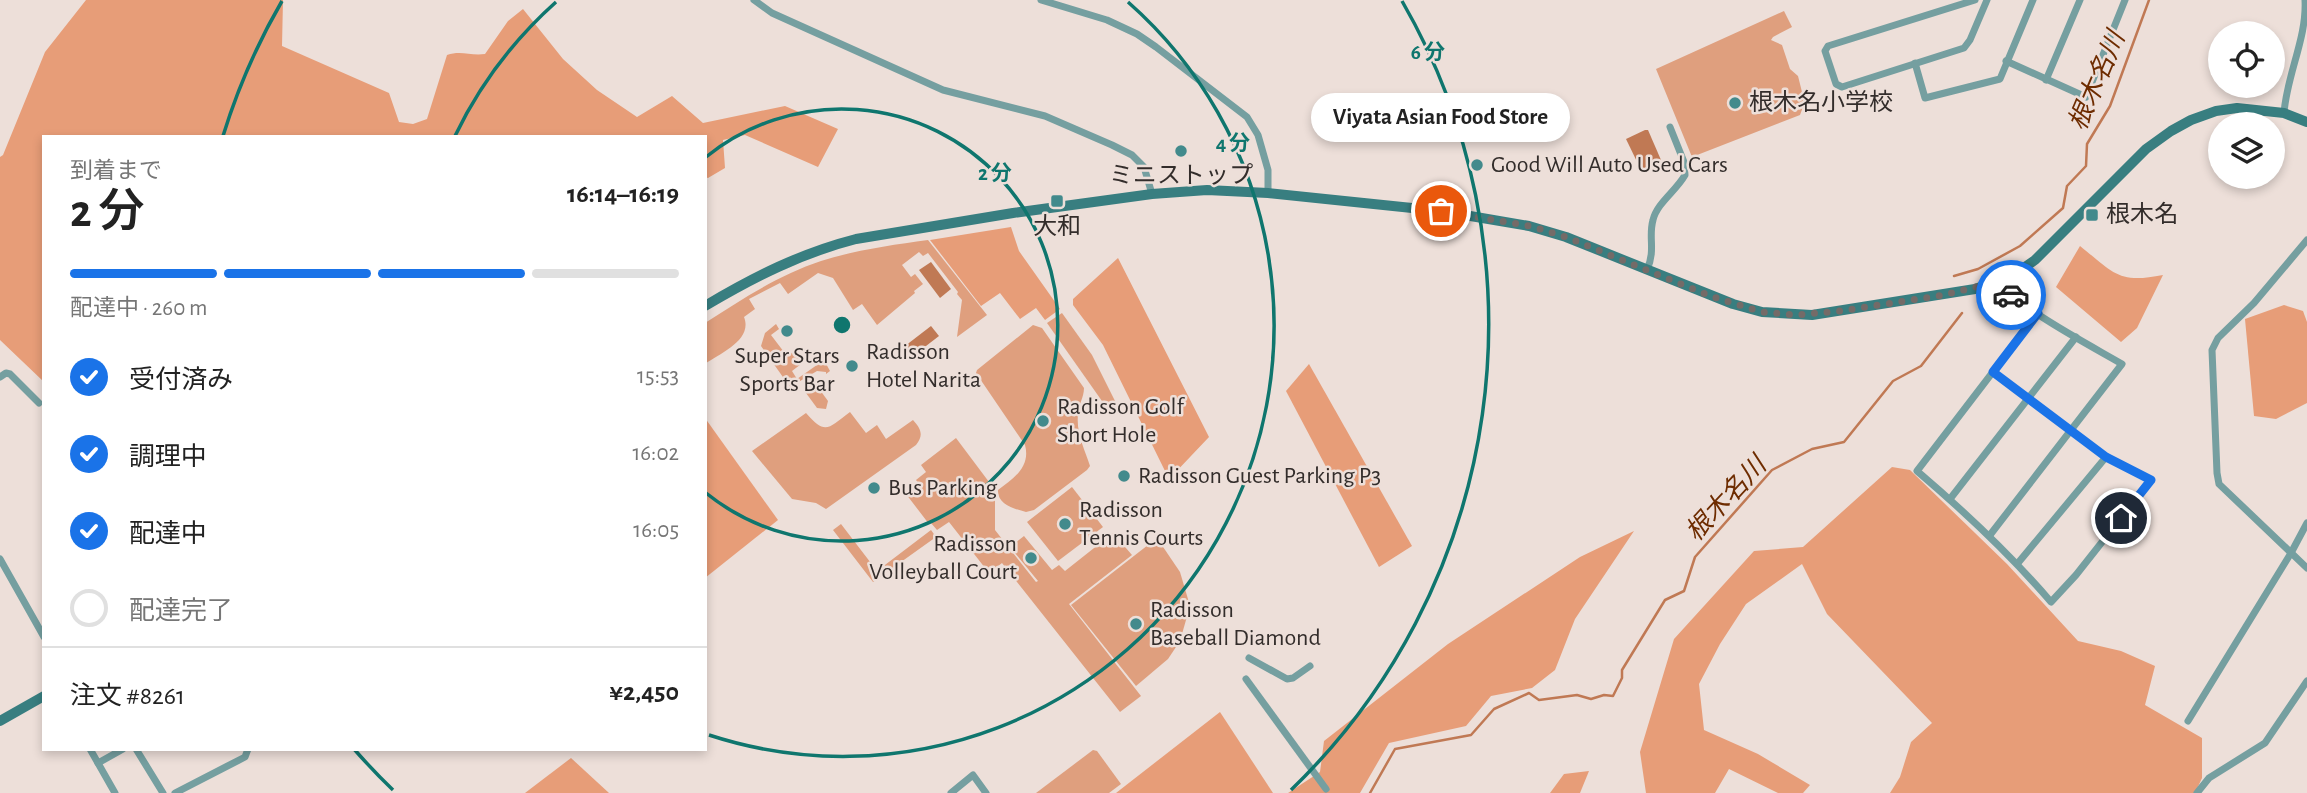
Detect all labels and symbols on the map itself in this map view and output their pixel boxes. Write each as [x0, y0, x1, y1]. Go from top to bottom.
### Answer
water label: 根木名川 [2064, 25, 2130, 134]
text: 6 分 [1411, 41, 1445, 63]
place label: 根木名小学校 [1749, 89, 1893, 115]
callout: Viyata Asian Food Store [1312, 92, 1570, 141]
marker: 根木名小学校 [1727, 95, 1743, 111]
text: 4 分 [1216, 132, 1250, 154]
marker: ミニストップ [1173, 143, 1189, 159]
place label: Good Will Auto Used Cars [1491, 153, 1728, 177]
marker: Good Will Auto Used Cars [1469, 157, 1485, 173]
text: 2 分 [978, 162, 1012, 184]
place label: ミニストップ [1109, 163, 1253, 188]
pin [1411, 181, 1471, 241]
marker: 大和 [1049, 193, 1065, 209]
place label: 根木名 [2106, 201, 2178, 227]
marker: 根木名 [2084, 207, 2100, 223]
place label: 大和 [1033, 214, 1081, 239]
courier [1976, 260, 2046, 330]
centre of rings [830, 313, 854, 337]
marker: Super Stars Sports Bar [779, 323, 795, 339]
place label: Radisson Hotel Narita [866, 340, 981, 392]
place label: Super Stars Sports Bar [734, 344, 840, 396]
marker: Radisson Hotel Narita [844, 358, 860, 374]
place label: Radisson Golf Short Hole [1057, 395, 1185, 447]
marker: Radisson Golf Short Hole [1035, 413, 1051, 429]
water label: 根木名川 [1680, 449, 1773, 546]
place label: Radisson Guest Parking P3 [1138, 464, 1381, 488]
marker: Radisson Guest Parking P3 [1116, 468, 1132, 484]
place label: Bus Parking [888, 476, 998, 500]
marker: Bus Parking [866, 480, 882, 496]
pin [2091, 488, 2151, 548]
place label: Radisson Tennis Courts [1079, 498, 1204, 550]
marker: Radisson Tennis Courts [1057, 516, 1073, 532]
place label: Radisson Volleyball Court [869, 532, 1017, 584]
marker: Radisson Volleyball Court [1023, 550, 1039, 566]
place label: Radisson Baseball Diamond [1150, 598, 1321, 650]
marker: Radisson Baseball Diamond [1128, 616, 1144, 632]

